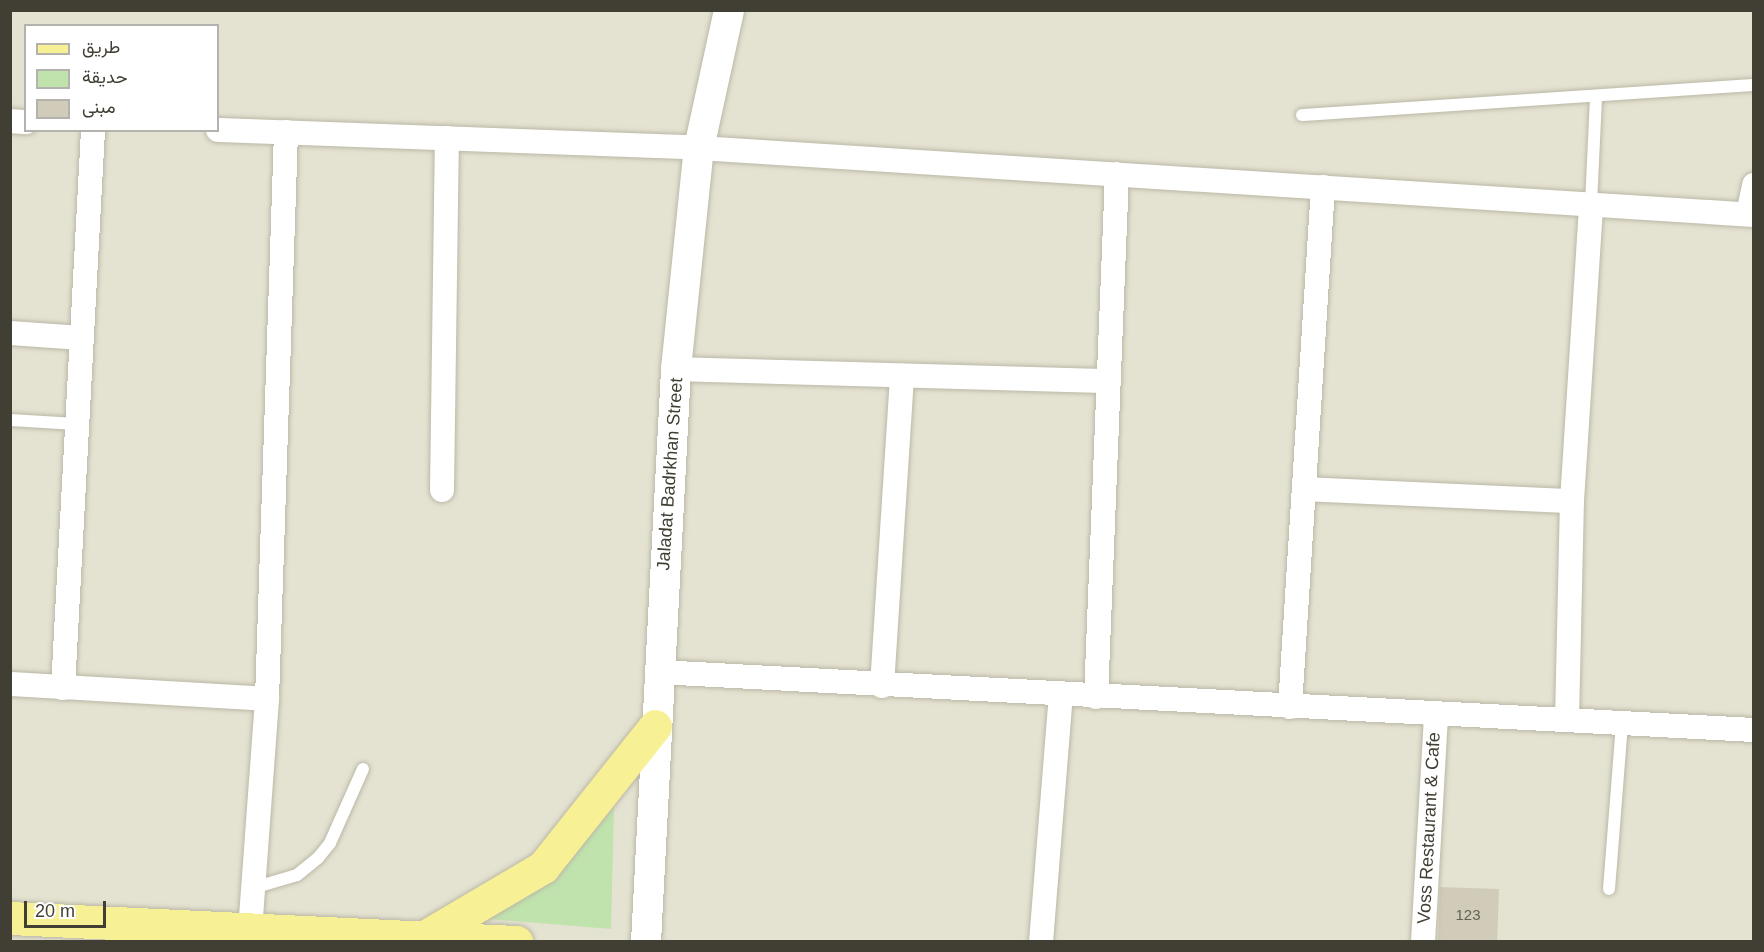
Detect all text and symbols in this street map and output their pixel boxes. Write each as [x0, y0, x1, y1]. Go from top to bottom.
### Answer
legend [24, 24, 219, 132]
text: طريق [82, 37, 120, 57]
text: حديقة [82, 67, 128, 87]
text: مبنى [82, 97, 116, 117]
street label: Jaladat Badrkhan Street [652, 377, 688, 571]
street label: Voss Restaurant & Cafe [1413, 732, 1445, 924]
scale bar [27, 889, 110, 927]
text: 20 m [35, 901, 75, 921]
house number: 123 [1455, 906, 1481, 924]

